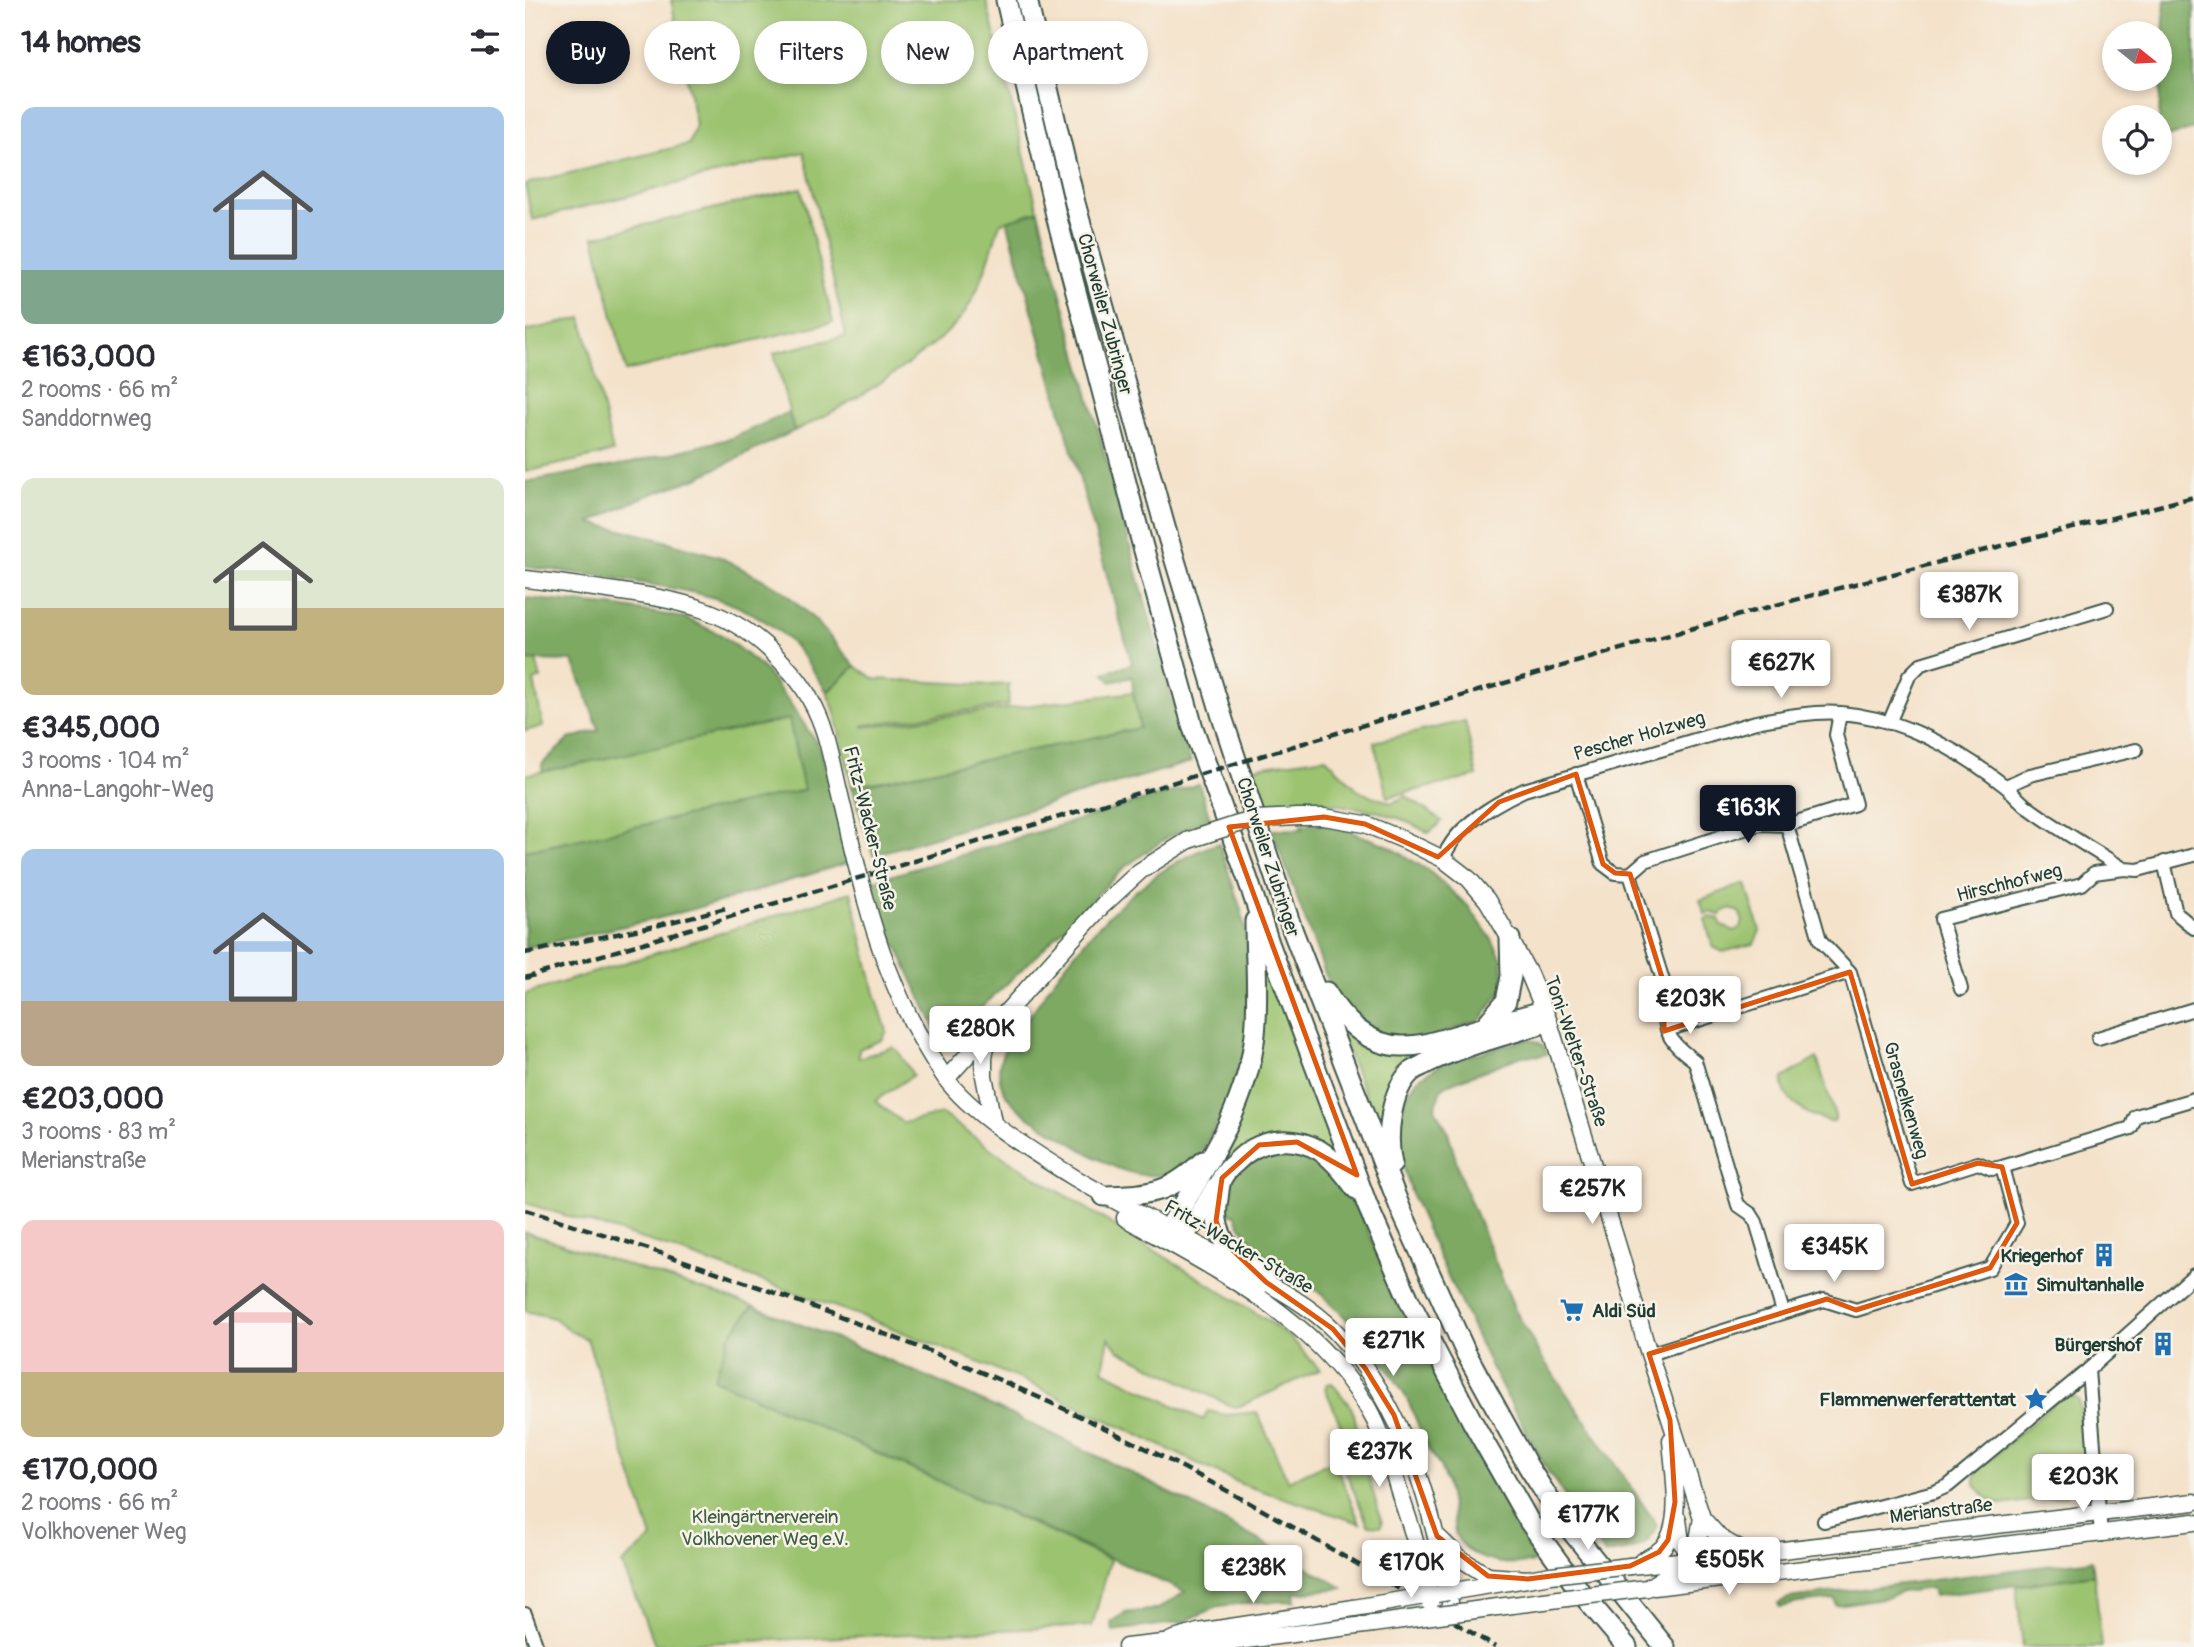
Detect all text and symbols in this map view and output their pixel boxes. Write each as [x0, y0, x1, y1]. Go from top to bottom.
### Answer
chip: Buy [546, 21, 630, 84]
chip: Rent [644, 21, 740, 84]
chip: Filters [754, 21, 867, 84]
chip: New [881, 21, 974, 84]
chip: Apartment [988, 21, 1148, 84]
north arrow [2102, 21, 2172, 91]
map controls [2102, 21, 2172, 175]
icon: filters [466, 23, 504, 61]
text: 14 homes [21, 24, 141, 61]
button: locate [2102, 105, 2172, 175]
icon: home [200, 152, 326, 278]
street label: Chorweiler Zubringer [1072, 231, 1138, 398]
text: €163,000 [21, 338, 156, 375]
text: 2 rooms · 66 m² [21, 375, 178, 404]
text: Sanddornweg [21, 404, 152, 433]
icon: home [200, 523, 326, 649]
pin: €387K [1920, 572, 2018, 632]
text: €387K [1936, 580, 2002, 609]
pin: €627K [1732, 640, 1830, 700]
text: €627K [1747, 648, 1815, 677]
street label: Pescher Holzweg [1571, 706, 1708, 766]
text: €345,000 [21, 709, 160, 746]
street label: Fritz-Wacker-Straße [838, 744, 902, 913]
text: 3 rooms · 104 m² [21, 746, 190, 775]
text: Anna-Langohr-Weg [21, 775, 214, 804]
street label: Chorweiler Zubringer [1231, 775, 1305, 940]
pin: €163K [1699, 786, 1797, 845]
text: €163K [1716, 793, 1780, 822]
street label: Hirschhofweg [1954, 858, 2064, 908]
icon: home [200, 894, 326, 1020]
street label: Toni-Welter-Straße [1539, 973, 1613, 1131]
pin: €203K [1641, 976, 1739, 1036]
text: €203K [1655, 984, 1725, 1013]
pin: €280K [931, 1006, 1029, 1066]
text: €280K [945, 1014, 1015, 1043]
street label: Grasnelkenweg [1878, 1039, 1934, 1162]
text: €203,000 [21, 1080, 164, 1117]
text: 3 rooms · 83 m² [21, 1117, 176, 1146]
text: Merianstraße [21, 1146, 146, 1175]
pin: €257K [1543, 1166, 1641, 1226]
text: €257K [1559, 1174, 1625, 1203]
street label: Fritz-Wacker-Straße [1160, 1194, 1318, 1300]
pin: €345K [1785, 1224, 1883, 1284]
text: €345K [1800, 1232, 1868, 1261]
building icon: Kriegerhof [2090, 1241, 2118, 1269]
place label: Kriegerhof [2000, 1244, 2084, 1268]
icon: home [200, 1265, 326, 1391]
museum icon: Simultanhalle [2002, 1270, 2030, 1298]
place label: Simultanhalle [2036, 1273, 2144, 1297]
supermarket icon: Aldi Süd [1558, 1296, 1586, 1324]
place label: Aldi Süd [1592, 1299, 1656, 1323]
pin: €271K [1344, 1318, 1442, 1378]
text: €271K [1361, 1326, 1425, 1355]
building icon: Bürgershof [2149, 1330, 2177, 1358]
place label: Bürgershof [2055, 1333, 2143, 1357]
place icon: Flammenwerferattentat [2022, 1385, 2050, 1413]
place label: Flammenwerferattentat [1819, 1388, 2017, 1412]
pin: €237K [1330, 1430, 1428, 1489]
text: €237K [1346, 1437, 1412, 1466]
text: €170,000 [21, 1451, 158, 1488]
pin: €203K [2034, 1454, 2132, 1514]
text: €203K [2048, 1462, 2118, 1491]
text: 2 rooms · 66 m² [21, 1488, 178, 1517]
pin: €177K [1539, 1492, 1637, 1552]
street label: Merianstraße [1888, 1493, 1994, 1529]
text: €177K [1557, 1500, 1619, 1529]
park label: Kleingärtnerverein Volkhovener Weg e.V. [681, 1505, 849, 1551]
text: Volkhovener Weg [21, 1517, 187, 1546]
pin: €505K [1680, 1538, 1778, 1597]
pin: €170K [1362, 1540, 1460, 1600]
text: €505K [1694, 1545, 1764, 1574]
pin: €238K [1204, 1546, 1302, 1605]
text: €170K [1378, 1548, 1444, 1577]
text: €238K [1220, 1553, 1286, 1582]

